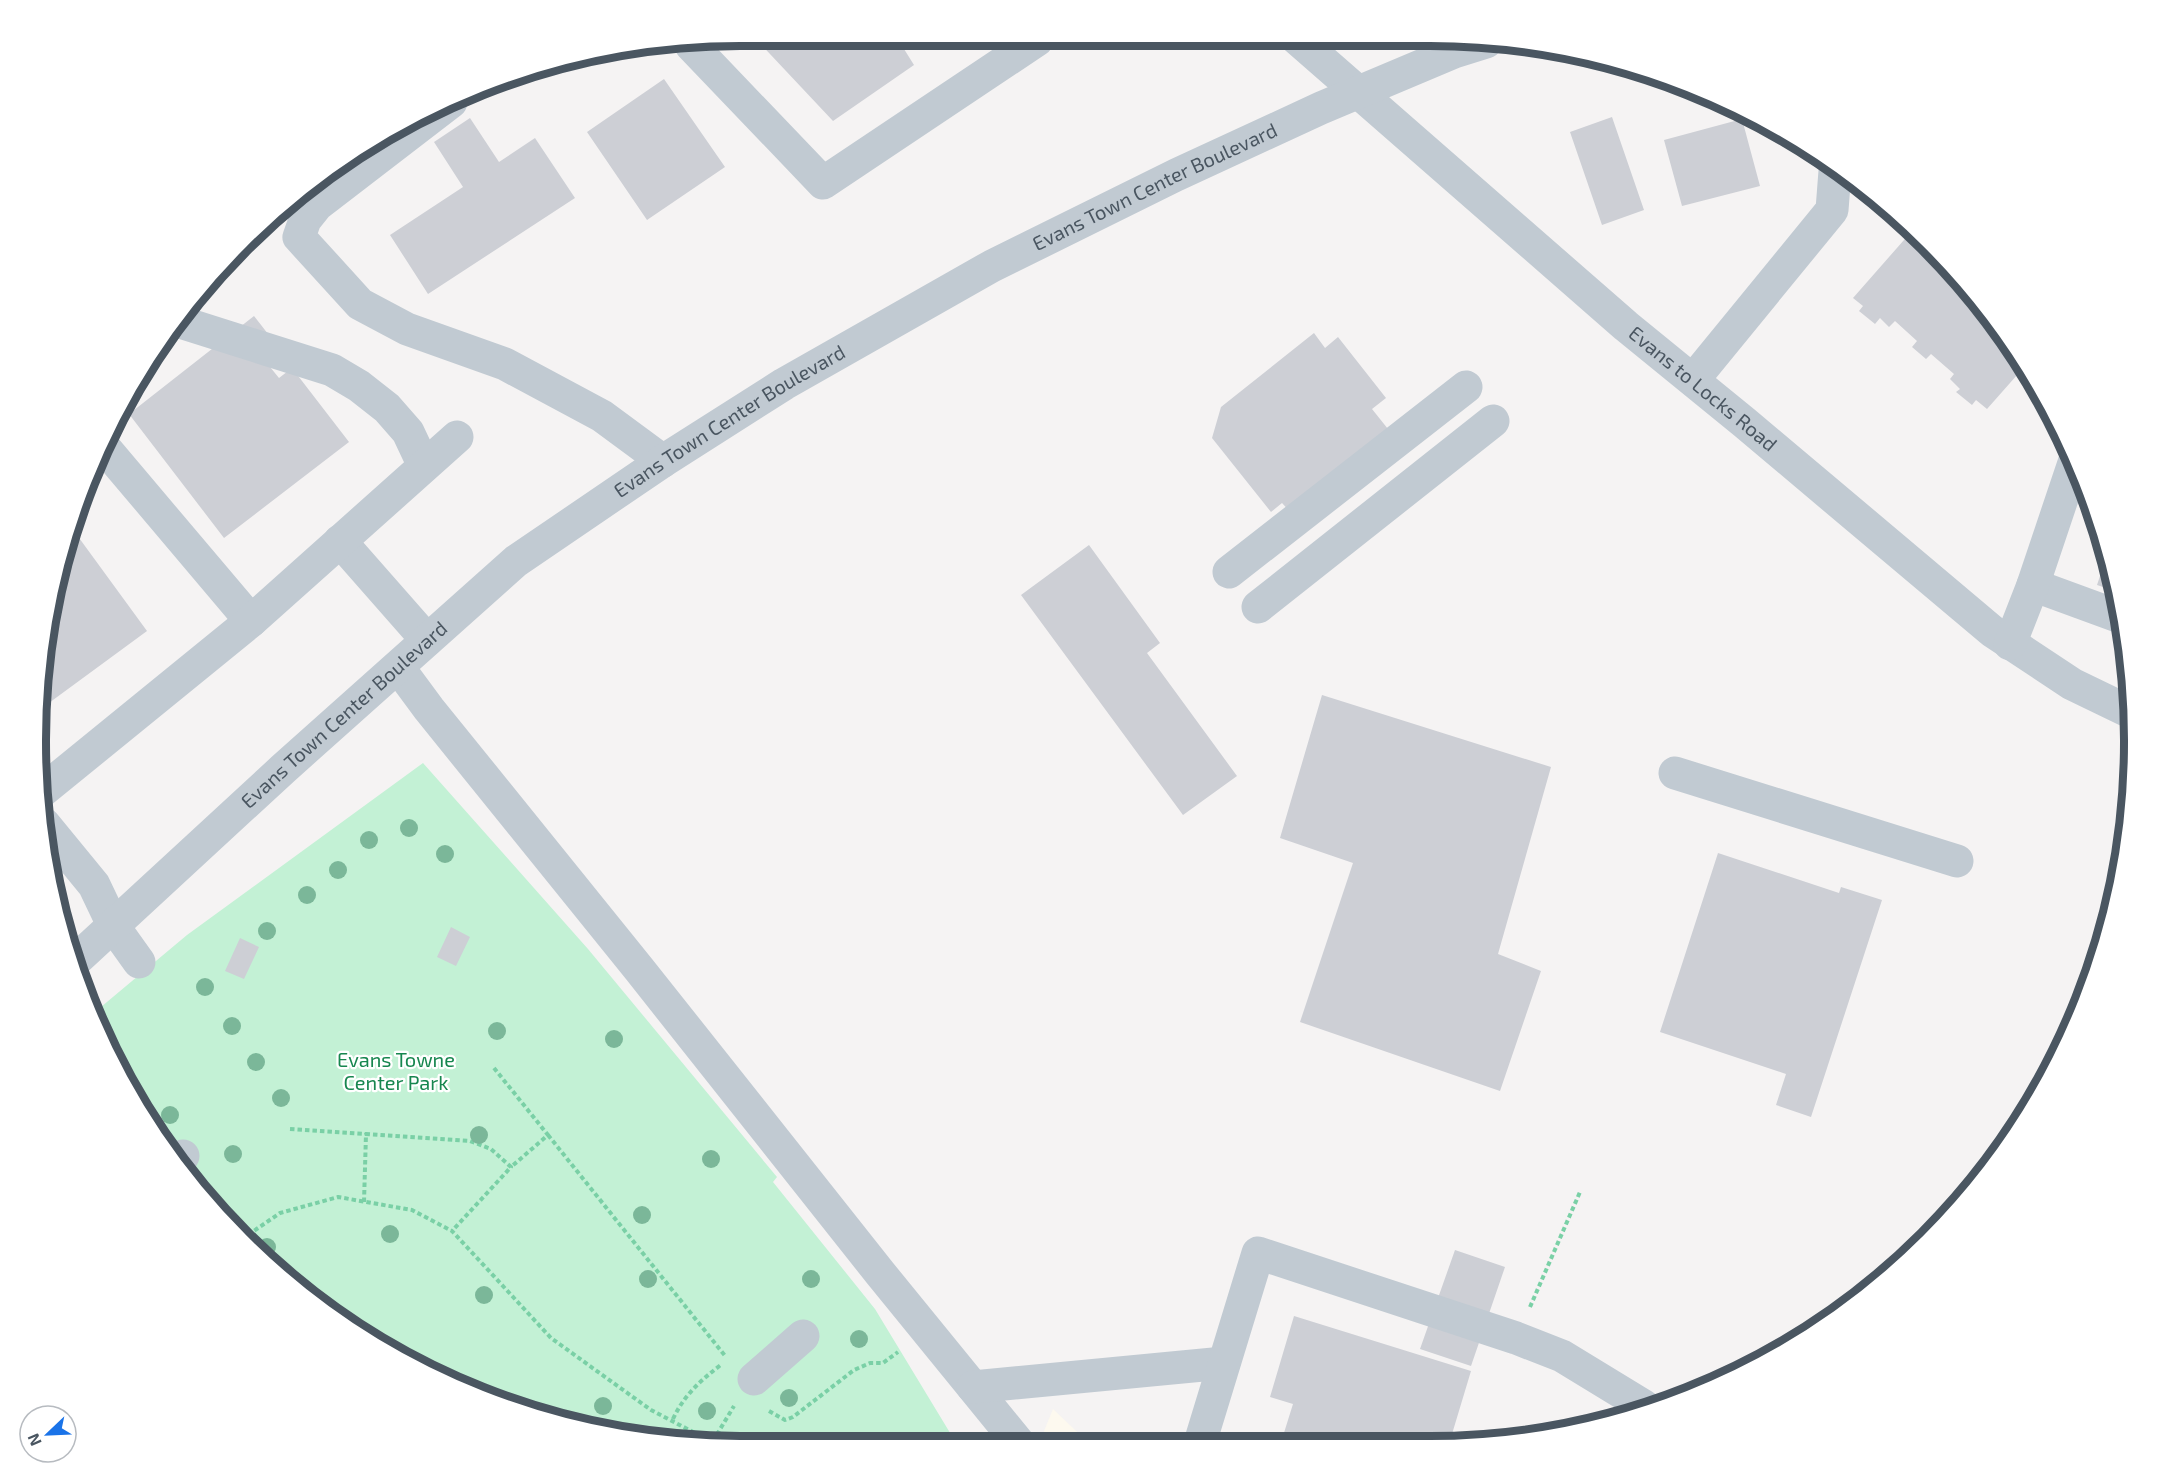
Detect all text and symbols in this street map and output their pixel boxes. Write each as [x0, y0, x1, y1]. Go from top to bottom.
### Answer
street label: Evans Town Center Boulevard [1028, 117, 1281, 255]
street label: Evans to Locks Road [1624, 320, 1782, 456]
street label: Evans Town Center Boulevard [609, 339, 849, 502]
street label: Evans Town Center Boulevard [236, 615, 452, 813]
park label: Evans Towne Center Park [337, 1047, 455, 1094]
north arrow [18, 1404, 78, 1464]
text: N [23, 1431, 45, 1449]

